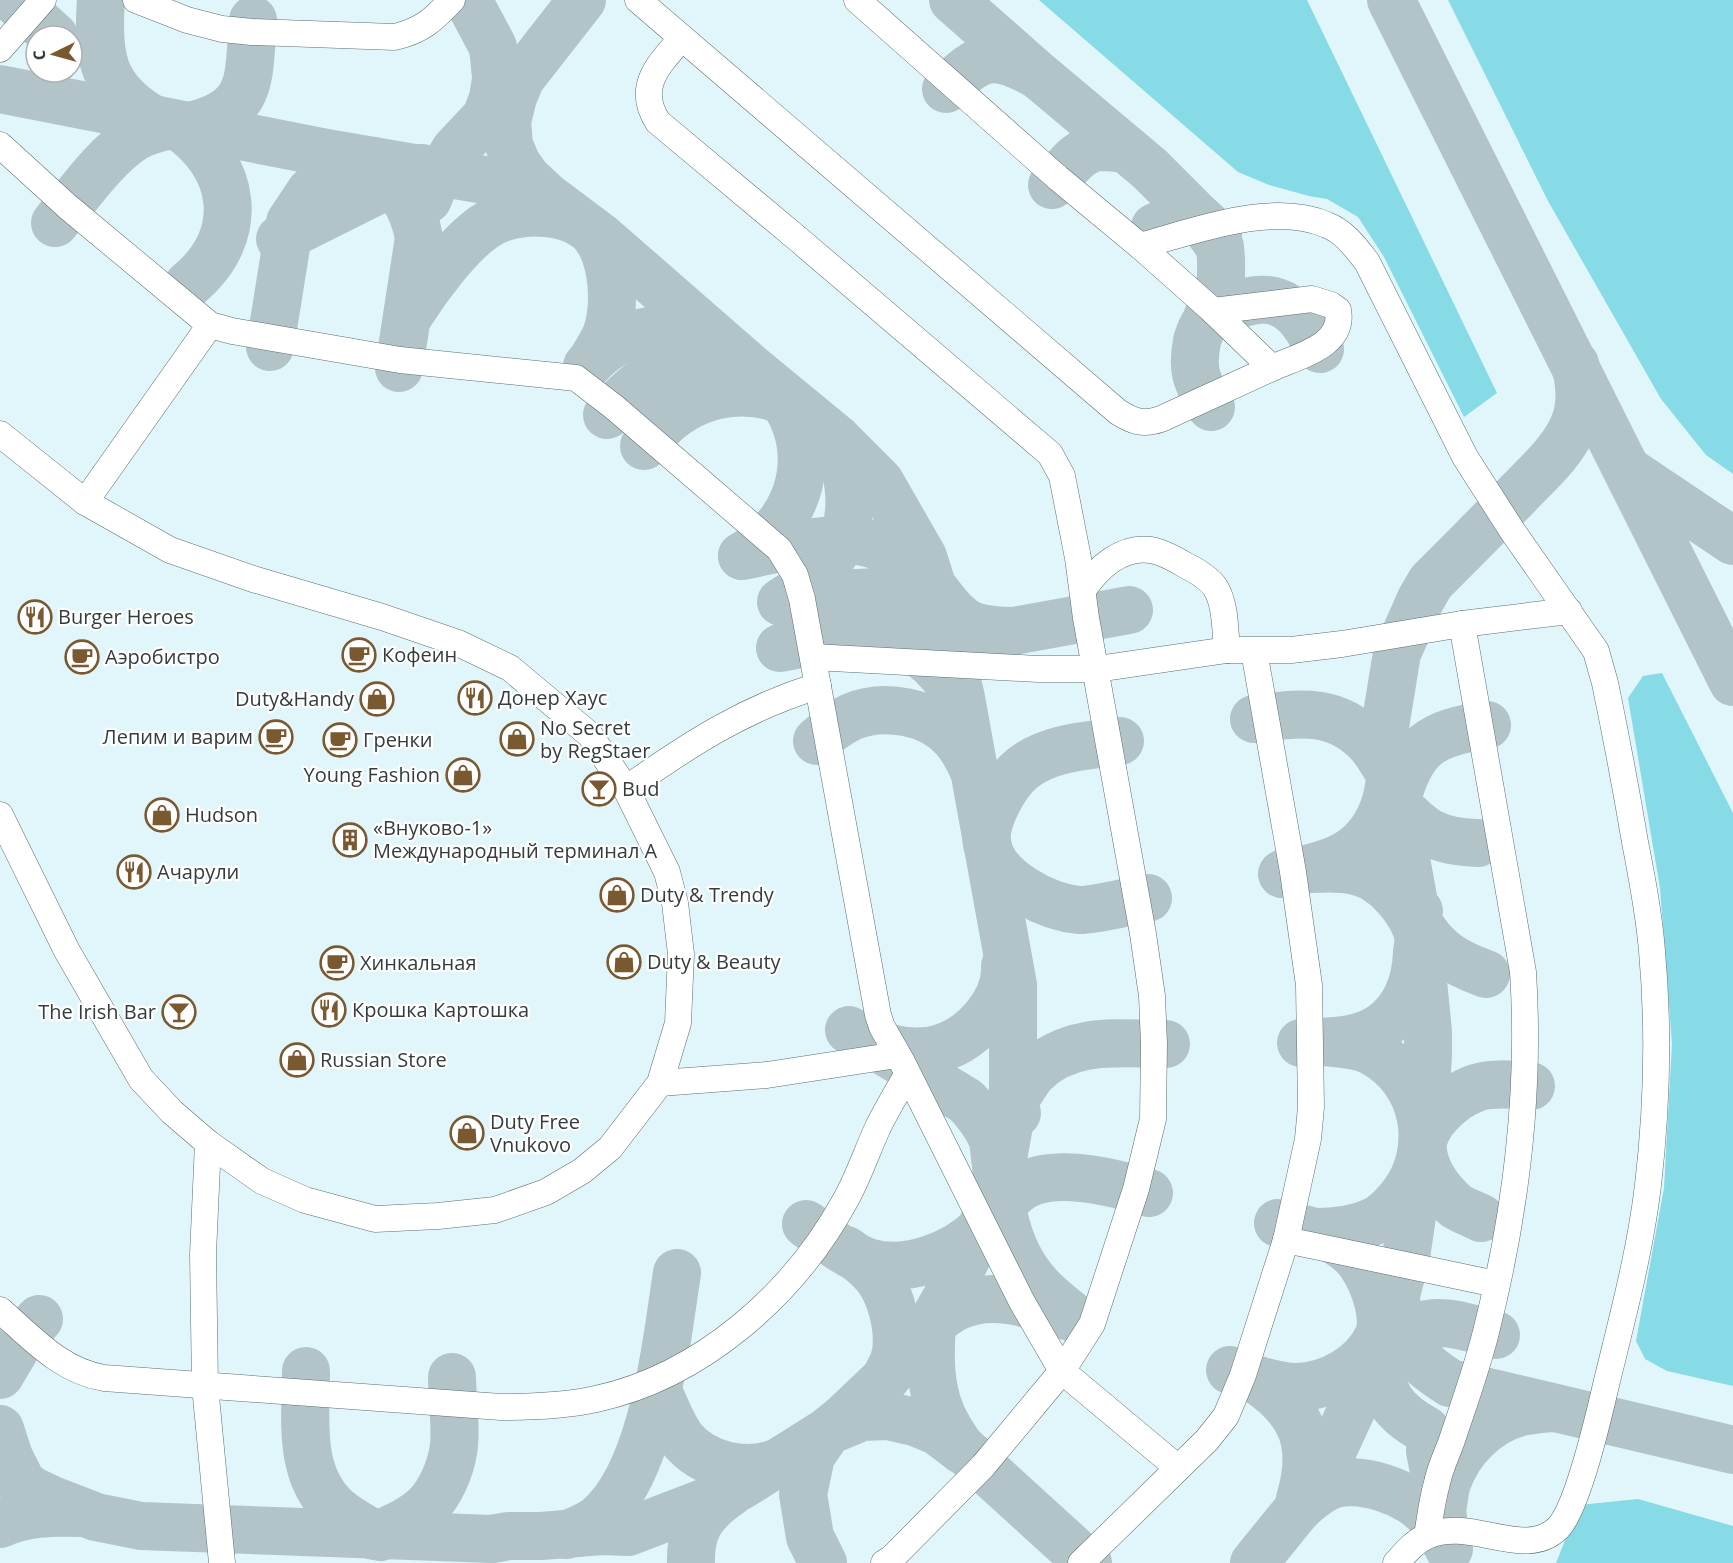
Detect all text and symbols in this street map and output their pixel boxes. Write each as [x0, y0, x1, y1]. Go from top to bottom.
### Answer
north arrow [24, 24, 84, 84]
text: С [28, 49, 50, 61]
restaurant icon: Burger Heroes [17, 599, 53, 635]
place label: Burger Heroes [58, 603, 194, 630]
cafe icon: Кофеин [341, 637, 377, 673]
cafe icon: Аэробистро [64, 639, 100, 675]
place label: Кофеин [382, 641, 457, 668]
place label: Аэробистро [105, 643, 220, 670]
restaurant icon: Донер Хаус [457, 680, 493, 716]
shop icon: Duty&Handy [359, 681, 395, 717]
place label: Донер Хаус [498, 684, 607, 711]
place label: Duty&Handy [235, 685, 355, 712]
place label: No Secret by RegStaer [540, 714, 651, 764]
cafe icon: Лепим и варим [258, 719, 294, 755]
shop icon: No Secret by RegStaer [499, 721, 535, 757]
cafe icon: Гренки [322, 722, 358, 758]
place label: Лепим и варим [103, 723, 253, 750]
place label: Гренки [363, 726, 433, 753]
shop icon: Young Fashion [445, 757, 481, 793]
place label: Young Fashion [304, 761, 440, 788]
bar icon: Bud [581, 771, 617, 807]
place label: Bud [622, 775, 659, 802]
shop icon: Hudson [144, 797, 180, 833]
place label: Hudson [185, 801, 258, 828]
place label: «Внуково-1» Международный терминал А [373, 814, 658, 864]
building icon: «Внуково-1» Международный терминал А [332, 822, 368, 858]
restaurant icon: Ачарули [116, 854, 152, 890]
place label: Ачарули [157, 858, 239, 885]
shop icon: Duty & Trendy [599, 877, 635, 913]
place label: Duty & Trendy [640, 881, 775, 908]
shop icon: Duty & Beauty [606, 944, 642, 980]
cafe icon: Хинкальная [319, 945, 355, 981]
place label: Duty & Beauty [647, 948, 782, 975]
place label: Хинкальная [360, 949, 476, 976]
restaurant icon: Крошка Картошка [311, 992, 347, 1028]
bar icon: The Irish Bar [161, 994, 197, 1030]
place label: Крошка Картошка [352, 996, 529, 1023]
place label: The Irish Bar [38, 998, 156, 1025]
shop icon: Russian Store [279, 1042, 315, 1078]
place label: Russian Store [320, 1046, 447, 1073]
place label: Duty Free Vnukovo [490, 1108, 580, 1158]
shop icon: Duty Free Vnukovo [449, 1115, 485, 1151]

